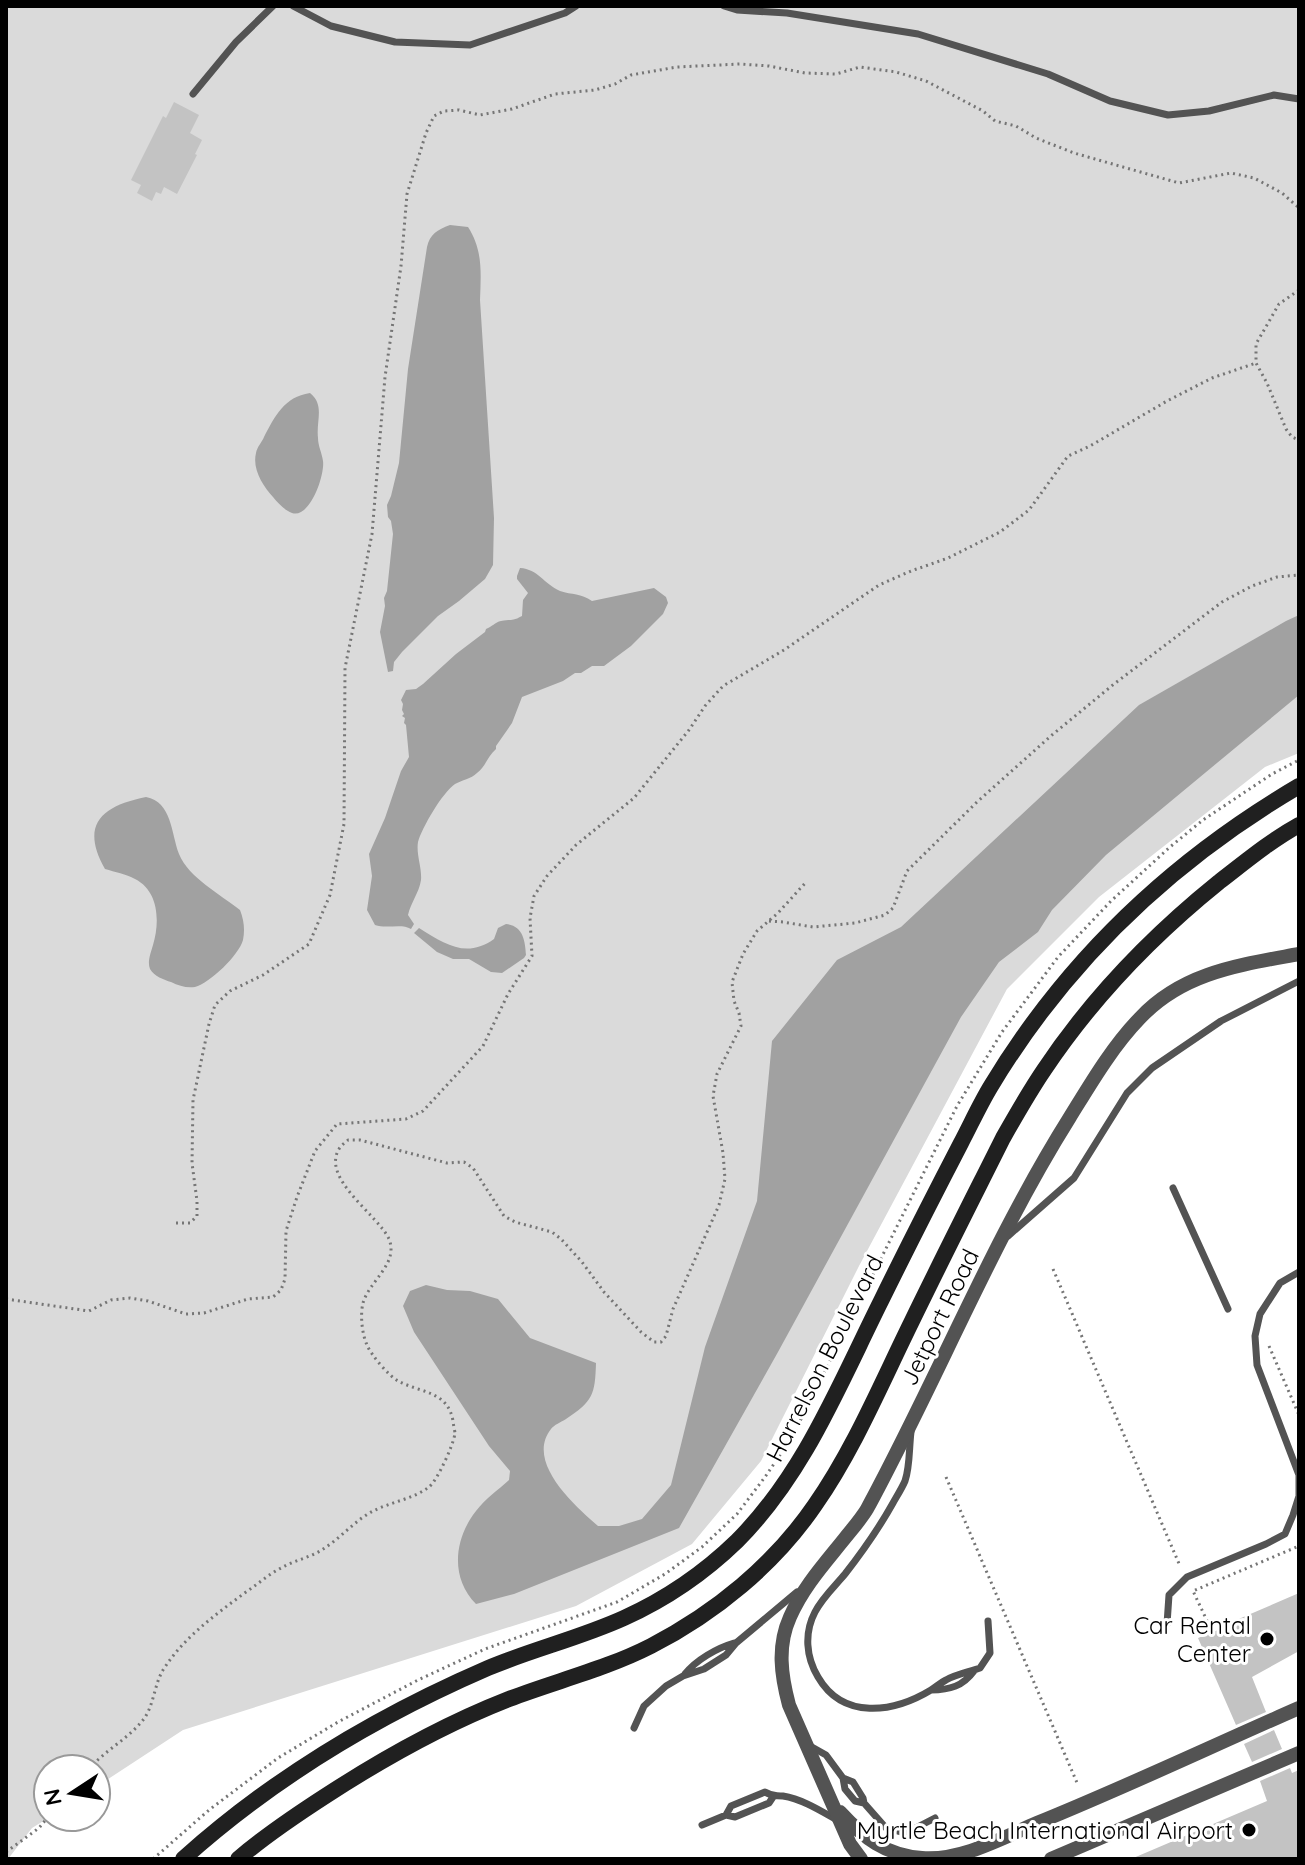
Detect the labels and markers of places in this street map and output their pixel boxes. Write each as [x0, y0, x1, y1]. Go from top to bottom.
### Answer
place label: Car Rental Center [1133, 1610, 1251, 1668]
marker: Car Rental Center [1258, 1630, 1276, 1648]
place label: Myrtle Beach International Airport [857, 1815, 1233, 1845]
marker: Myrtle Beach International Airport [1240, 1821, 1258, 1839]

